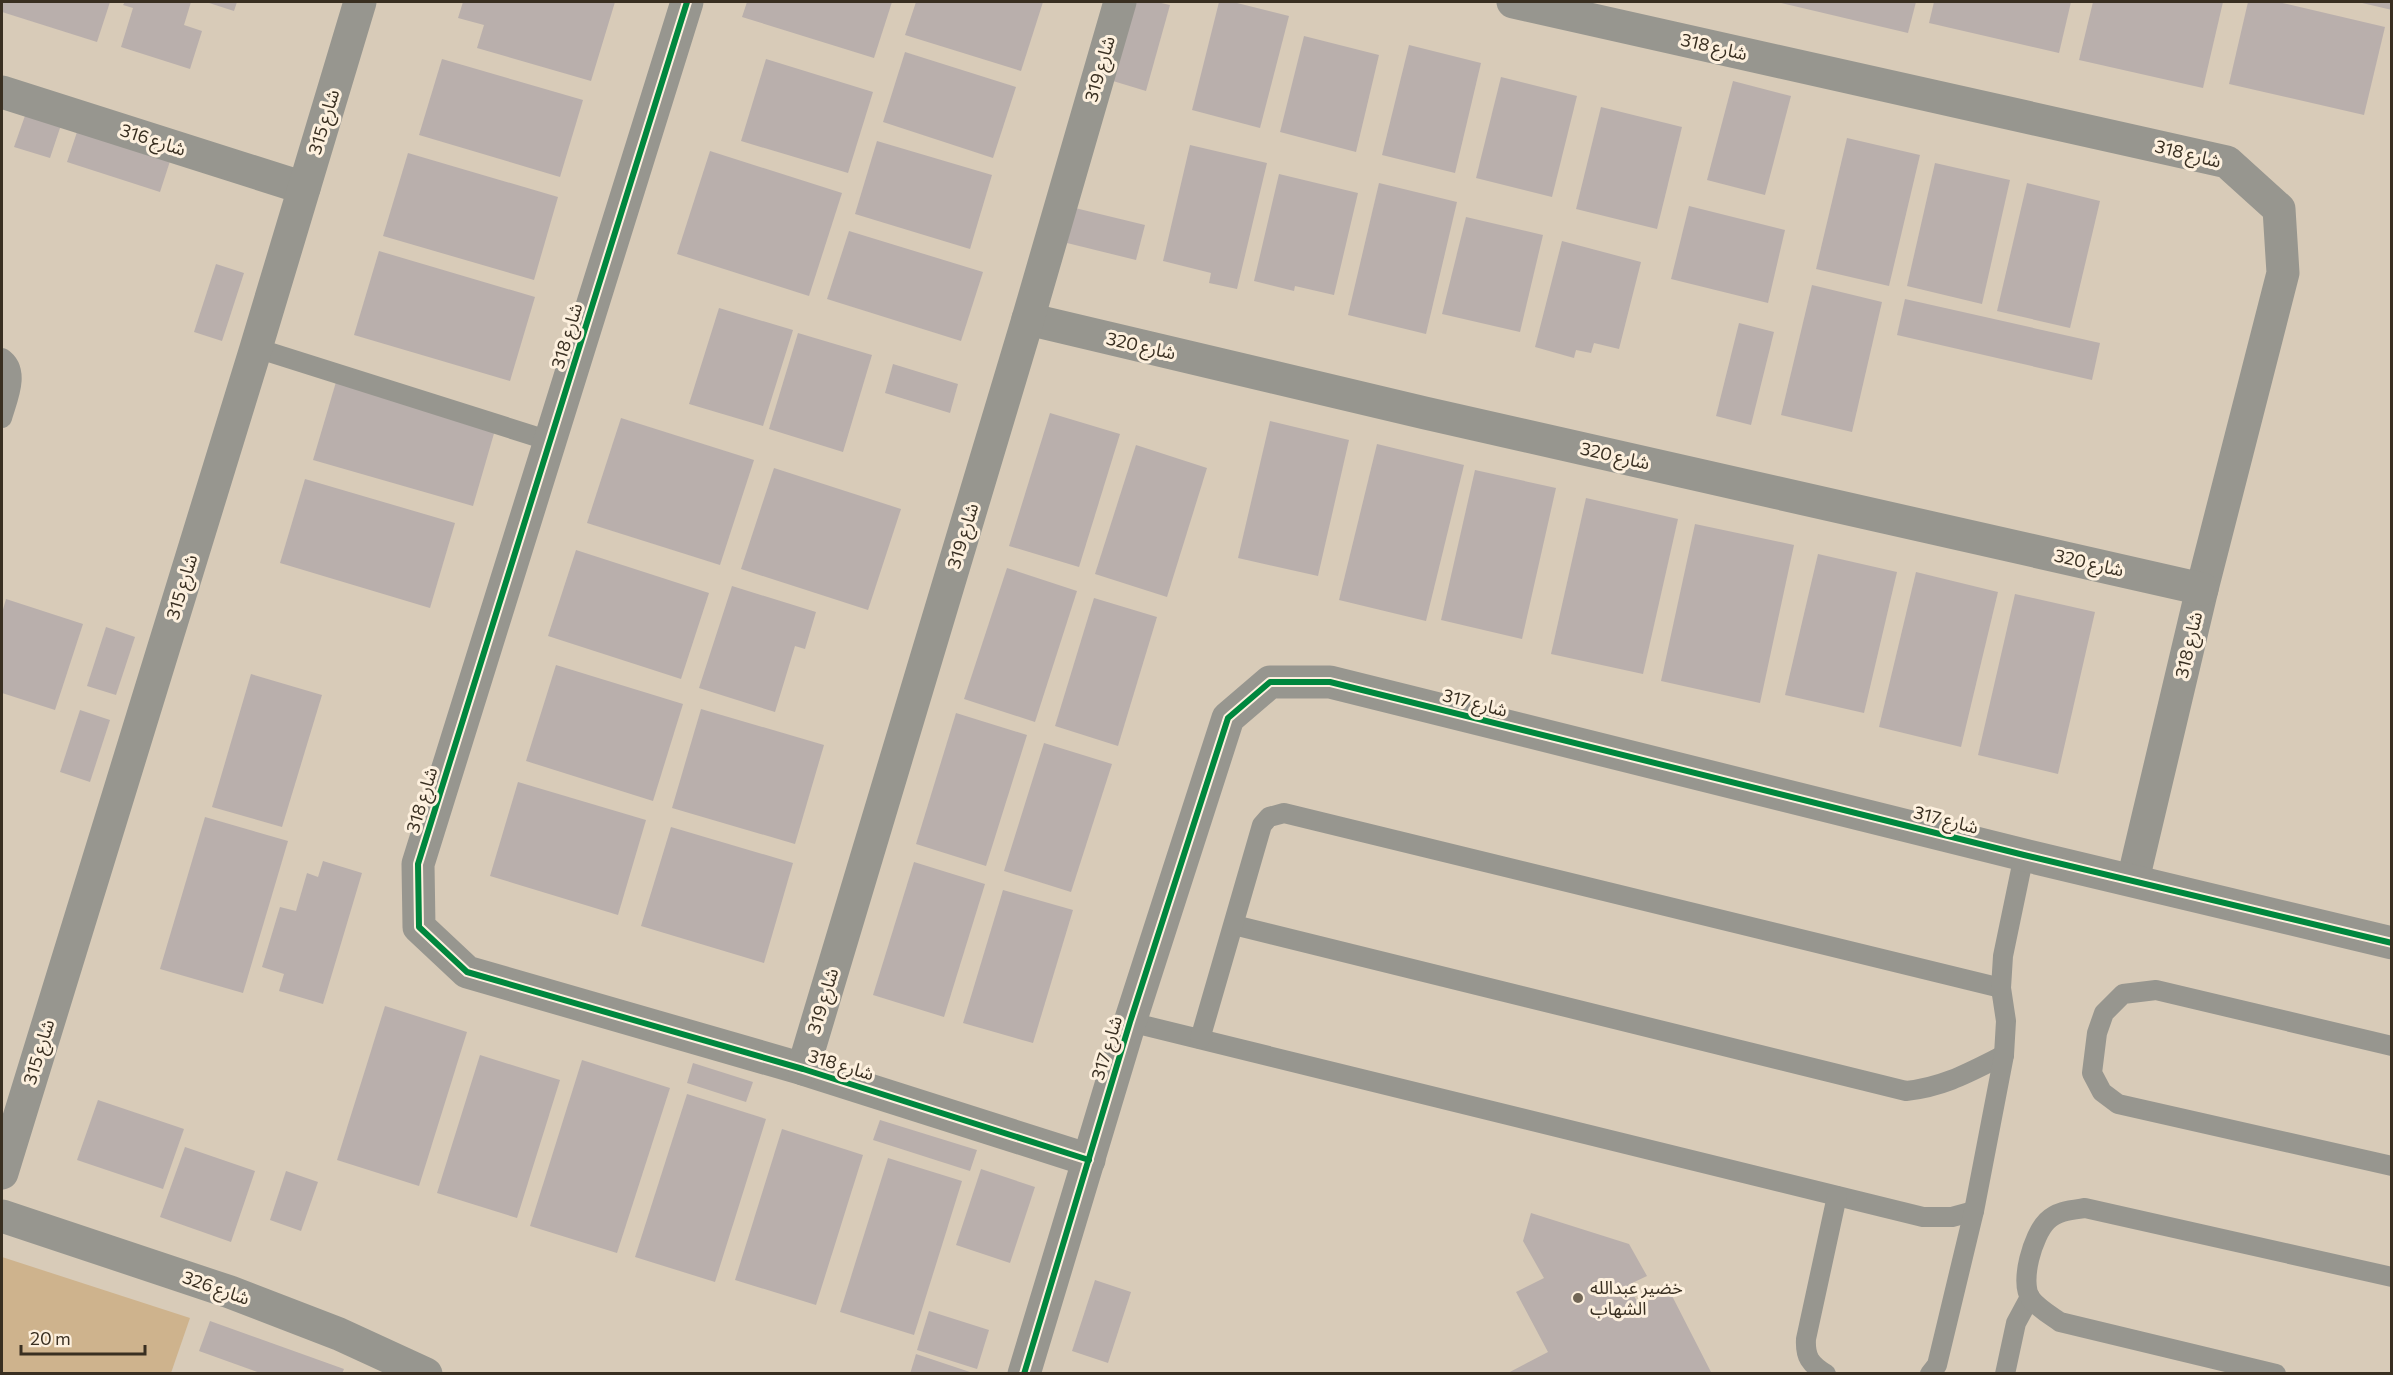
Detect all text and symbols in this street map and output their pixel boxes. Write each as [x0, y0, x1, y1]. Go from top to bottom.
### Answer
street label: شارع 318 [1678, 28, 1750, 68]
street label: شارع 319 [1079, 33, 1123, 105]
street label: شارع 315 [303, 87, 347, 158]
street label: شارع 316 [117, 118, 189, 164]
street label: شارع 318 [2152, 134, 2224, 176]
street label: شارع 318 [546, 300, 590, 372]
street label: شارع 320 [1104, 326, 1178, 368]
street label: شارع 320 [1578, 436, 1652, 478]
street label: شارع 319 [942, 500, 986, 572]
street label: شارع 320 [2052, 543, 2126, 585]
street label: شارع 315 [161, 552, 205, 623]
street label: شارع 318 [2170, 609, 2210, 681]
street label: شارع 317 [1440, 683, 1510, 725]
street label: شارع 318 [401, 764, 445, 836]
street label: شارع 317 [1911, 800, 1981, 842]
street label: شارع 319 [802, 965, 846, 1037]
street label: شارع 317 [1086, 1013, 1130, 1084]
street label: شارع 315 [18, 1017, 62, 1088]
street label: شارع 318 [805, 1044, 877, 1088]
street label: شارع 326 [179, 1265, 253, 1313]
place label: خضير عبدالله الشهاب [1590, 1276, 1683, 1319]
marker: خضير عبدالله الشهاب [1571, 1291, 1585, 1305]
scale bar [21, 1318, 146, 1356]
text: 20 m [30, 1327, 71, 1349]

